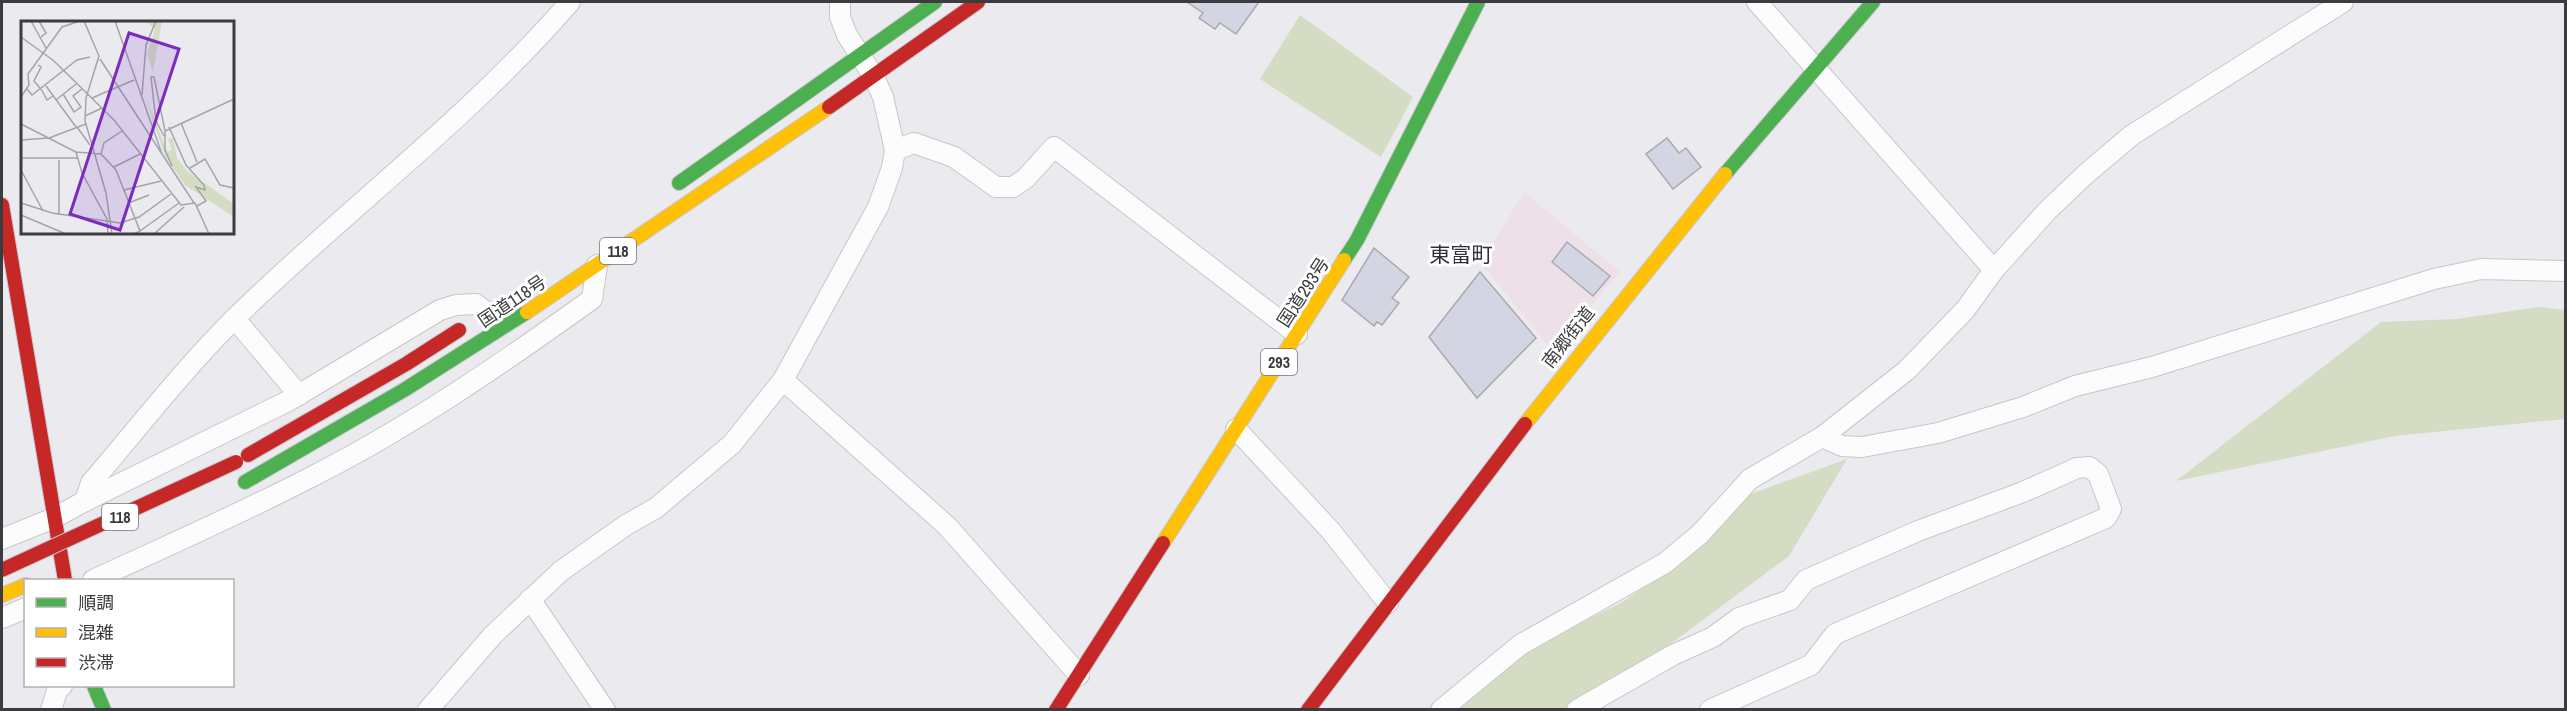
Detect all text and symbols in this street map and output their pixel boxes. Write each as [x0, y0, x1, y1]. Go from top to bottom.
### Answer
inset map [21, 21, 234, 234]
road number: 118 [600, 238, 636, 264]
district label: 東富町 [1430, 240, 1493, 269]
street label: 国道293号 [1271, 252, 1335, 332]
street label: 国道118号 [473, 269, 551, 333]
street label: 南郷街道 [1536, 301, 1600, 373]
road number: 293 [1261, 349, 1297, 375]
road number: 118 [102, 504, 138, 530]
legend [24, 579, 234, 687]
text: 順調 [78, 590, 114, 615]
text: 混雑 [78, 620, 114, 645]
text: 渋滞 [78, 650, 114, 675]

